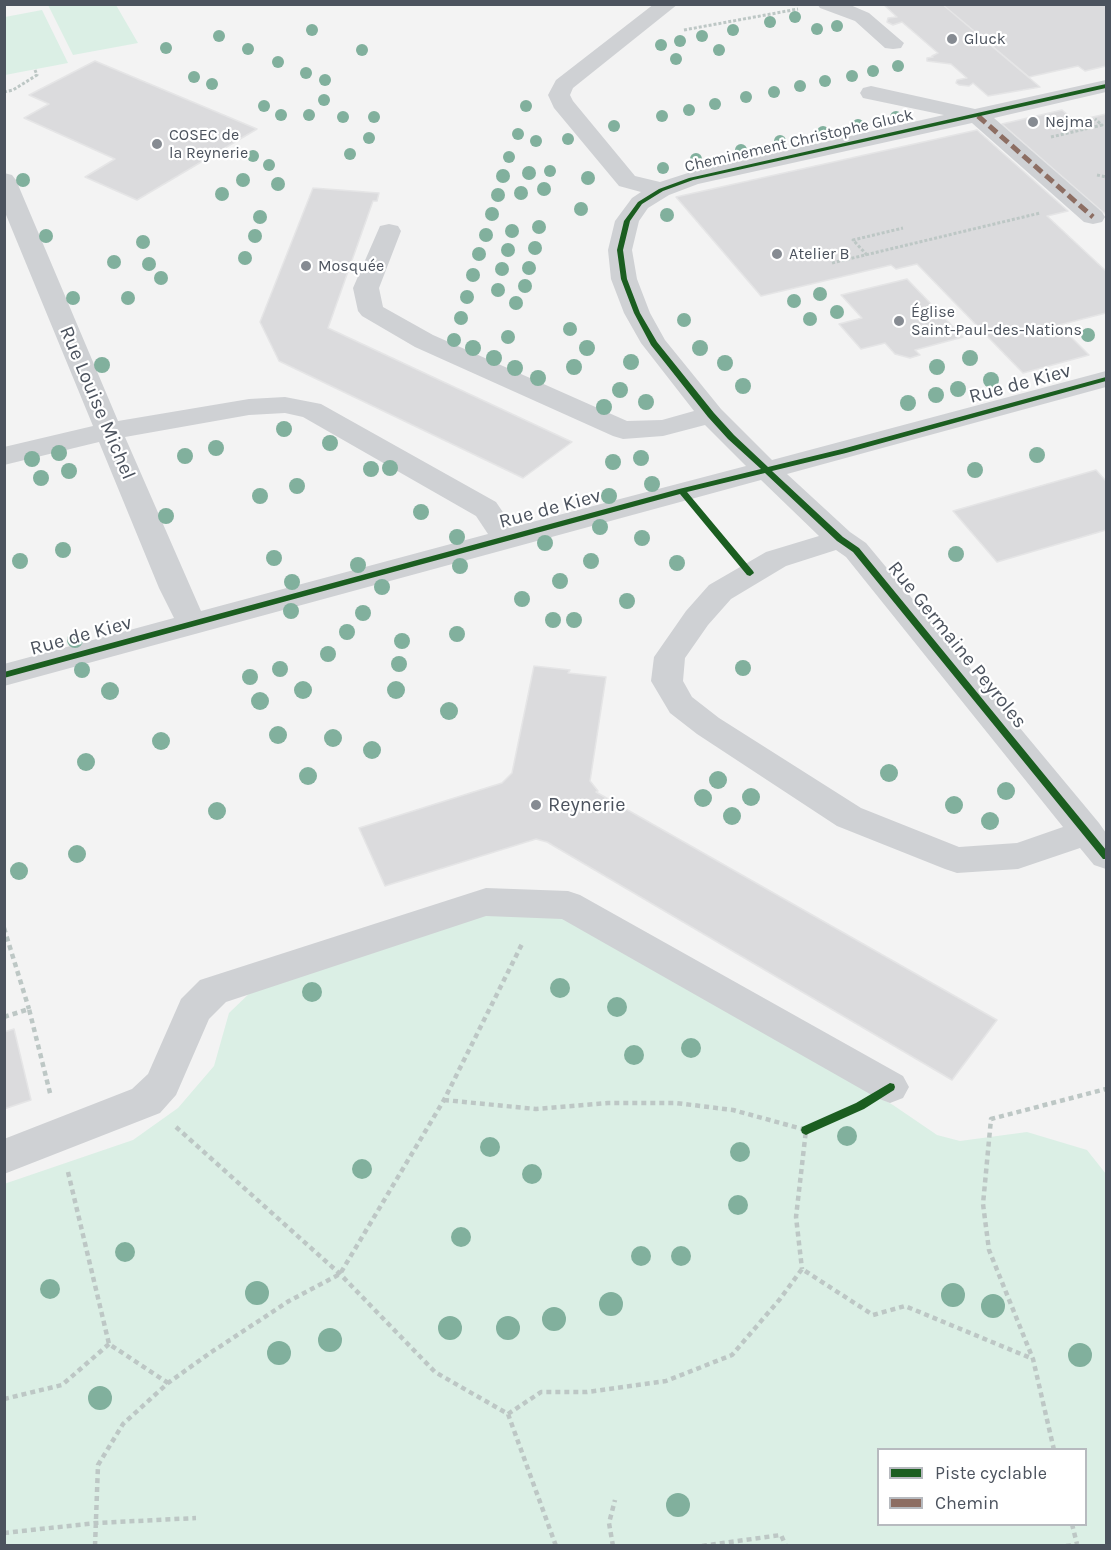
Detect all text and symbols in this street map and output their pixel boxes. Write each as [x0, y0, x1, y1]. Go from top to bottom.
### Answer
place label: Gluck [964, 29, 1006, 49]
marker: Gluck [945, 32, 959, 46]
street label: Cheminement Christophe Gluck [683, 105, 915, 177]
place label: Nejma [1045, 112, 1093, 132]
marker: Nejma [1026, 115, 1040, 129]
place label: COSEC de la Reynerie [169, 125, 248, 163]
marker: COSEC de la Reynerie [150, 137, 164, 151]
place label: Atelier B [789, 244, 849, 264]
marker: Atelier B [770, 247, 784, 261]
place label: Mosquée [318, 256, 384, 276]
marker: Mosquée [299, 259, 313, 273]
place label: Église Saint-Paul-des-Nations [911, 302, 1082, 340]
marker: Église Saint-Paul-des-Nations [892, 314, 906, 328]
street label: Rue Louise Michel [54, 323, 140, 483]
street label: Rue de Kiev [966, 359, 1074, 409]
street label: Rue de Kiev [496, 484, 604, 534]
street label: Rue Germaine Peyroles [882, 557, 1032, 733]
street label: Rue de Kiev [27, 611, 135, 661]
place label: Reynerie [548, 793, 626, 817]
marker: Reynerie [529, 798, 543, 812]
legend [877, 1448, 1087, 1526]
text: Piste cyclable [935, 1462, 1047, 1484]
text: Chemin [935, 1492, 999, 1514]

